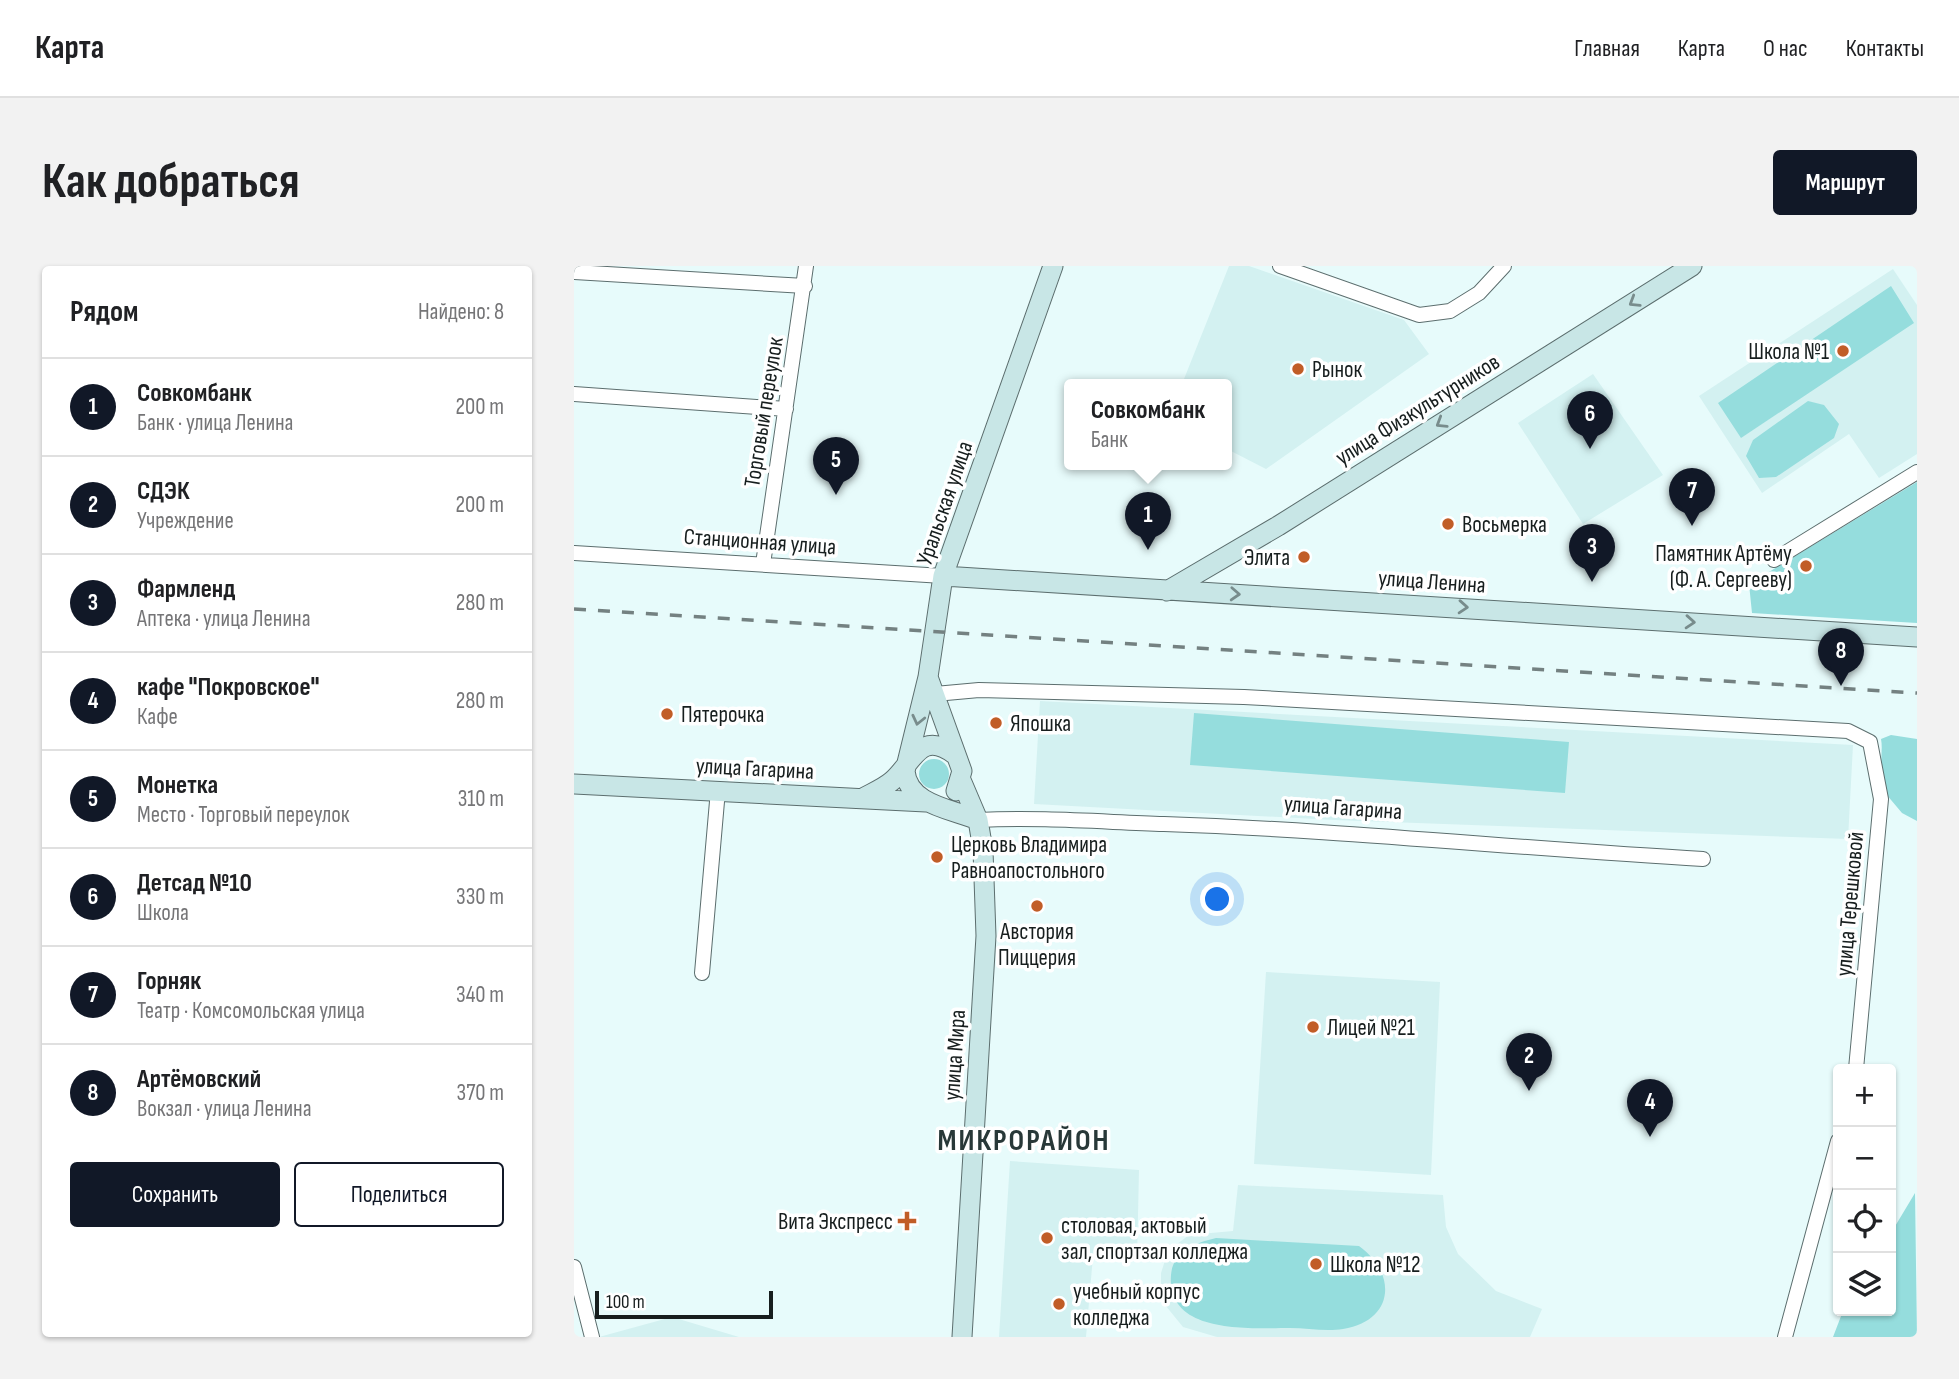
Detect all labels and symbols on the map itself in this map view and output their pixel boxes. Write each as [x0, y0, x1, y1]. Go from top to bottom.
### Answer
one-way arrow [1628, 294, 1641, 307]
street label: Торговый переулок [738, 335, 790, 489]
place label: Школа №1 [1748, 338, 1829, 366]
marker: Школа №1 [1835, 343, 1851, 359]
street label: улица Физкультурников [1330, 348, 1505, 472]
place label: Рынок [1312, 356, 1363, 384]
marker: Рынок [1290, 361, 1306, 377]
pin: 6 [1567, 391, 1613, 449]
one-way arrow [1436, 415, 1449, 428]
pin: 5 [813, 437, 859, 495]
street label: Уральская улица [911, 438, 979, 569]
pin: 7 [1669, 468, 1715, 526]
pin: 1 [1125, 492, 1171, 550]
place label: Восьмерка [1462, 511, 1547, 539]
marker: Восьмерка [1440, 516, 1456, 532]
street label: Станционная улица [683, 523, 837, 561]
pin: 3 [1569, 524, 1615, 582]
place label: Памятник Артёму (Ф. А. Сергееву) [1655, 540, 1792, 594]
place label: Элита [1244, 544, 1290, 572]
marker: Элита [1296, 549, 1312, 565]
marker: Памятник Артёму (Ф. А. Сергееву) [1798, 558, 1814, 574]
street label: улица Ленина [1377, 564, 1487, 600]
one-way arrow [1230, 587, 1241, 602]
one-way arrow [1457, 599, 1468, 614]
one-way arrow [1684, 614, 1695, 629]
pin: 8 [1818, 628, 1864, 686]
place label: Пятерочка [681, 701, 764, 729]
marker: Пятерочка [659, 706, 675, 722]
place label: Япошка [1010, 710, 1071, 738]
one-way arrow [912, 714, 926, 726]
marker: Япошка [988, 715, 1004, 731]
street label: улица Гагарина [695, 752, 815, 786]
street label: улица Гагарина [1283, 790, 1403, 826]
place label: Церковь Владимира Равноапостольного [951, 831, 1107, 885]
street label: улица Терешковой [1830, 831, 1870, 978]
marker: Церковь Владимира Равноапостольного [929, 849, 945, 865]
your location [1200, 882, 1234, 916]
marker: Австория Пиццерия [1029, 898, 1045, 914]
place label: Австория Пиццерия [998, 918, 1076, 972]
street label: улица Мира [938, 1009, 972, 1101]
place label: Лицей №21 [1327, 1014, 1415, 1042]
marker: Лицей №21 [1305, 1019, 1321, 1035]
pin: 2 [1506, 1033, 1552, 1091]
pin: 4 [1627, 1079, 1673, 1137]
district label: МИКРОРАЙОН [938, 1123, 1110, 1159]
place label: Вита Экспресс [778, 1208, 893, 1236]
place label: столовая, актовый зал, спортзал колледжа [1061, 1212, 1248, 1266]
marker: Вита Экспресс [899, 1213, 915, 1229]
marker: столовая, актовый зал, спортзал колледжа [1039, 1230, 1055, 1246]
place label: Школа №12 [1330, 1251, 1421, 1279]
marker: Школа №12 [1308, 1256, 1324, 1272]
place label: учебный корпус колледжа [1073, 1278, 1201, 1332]
scale bar [595, 1288, 774, 1320]
marker: учебный корпус колледжа [1051, 1296, 1067, 1312]

